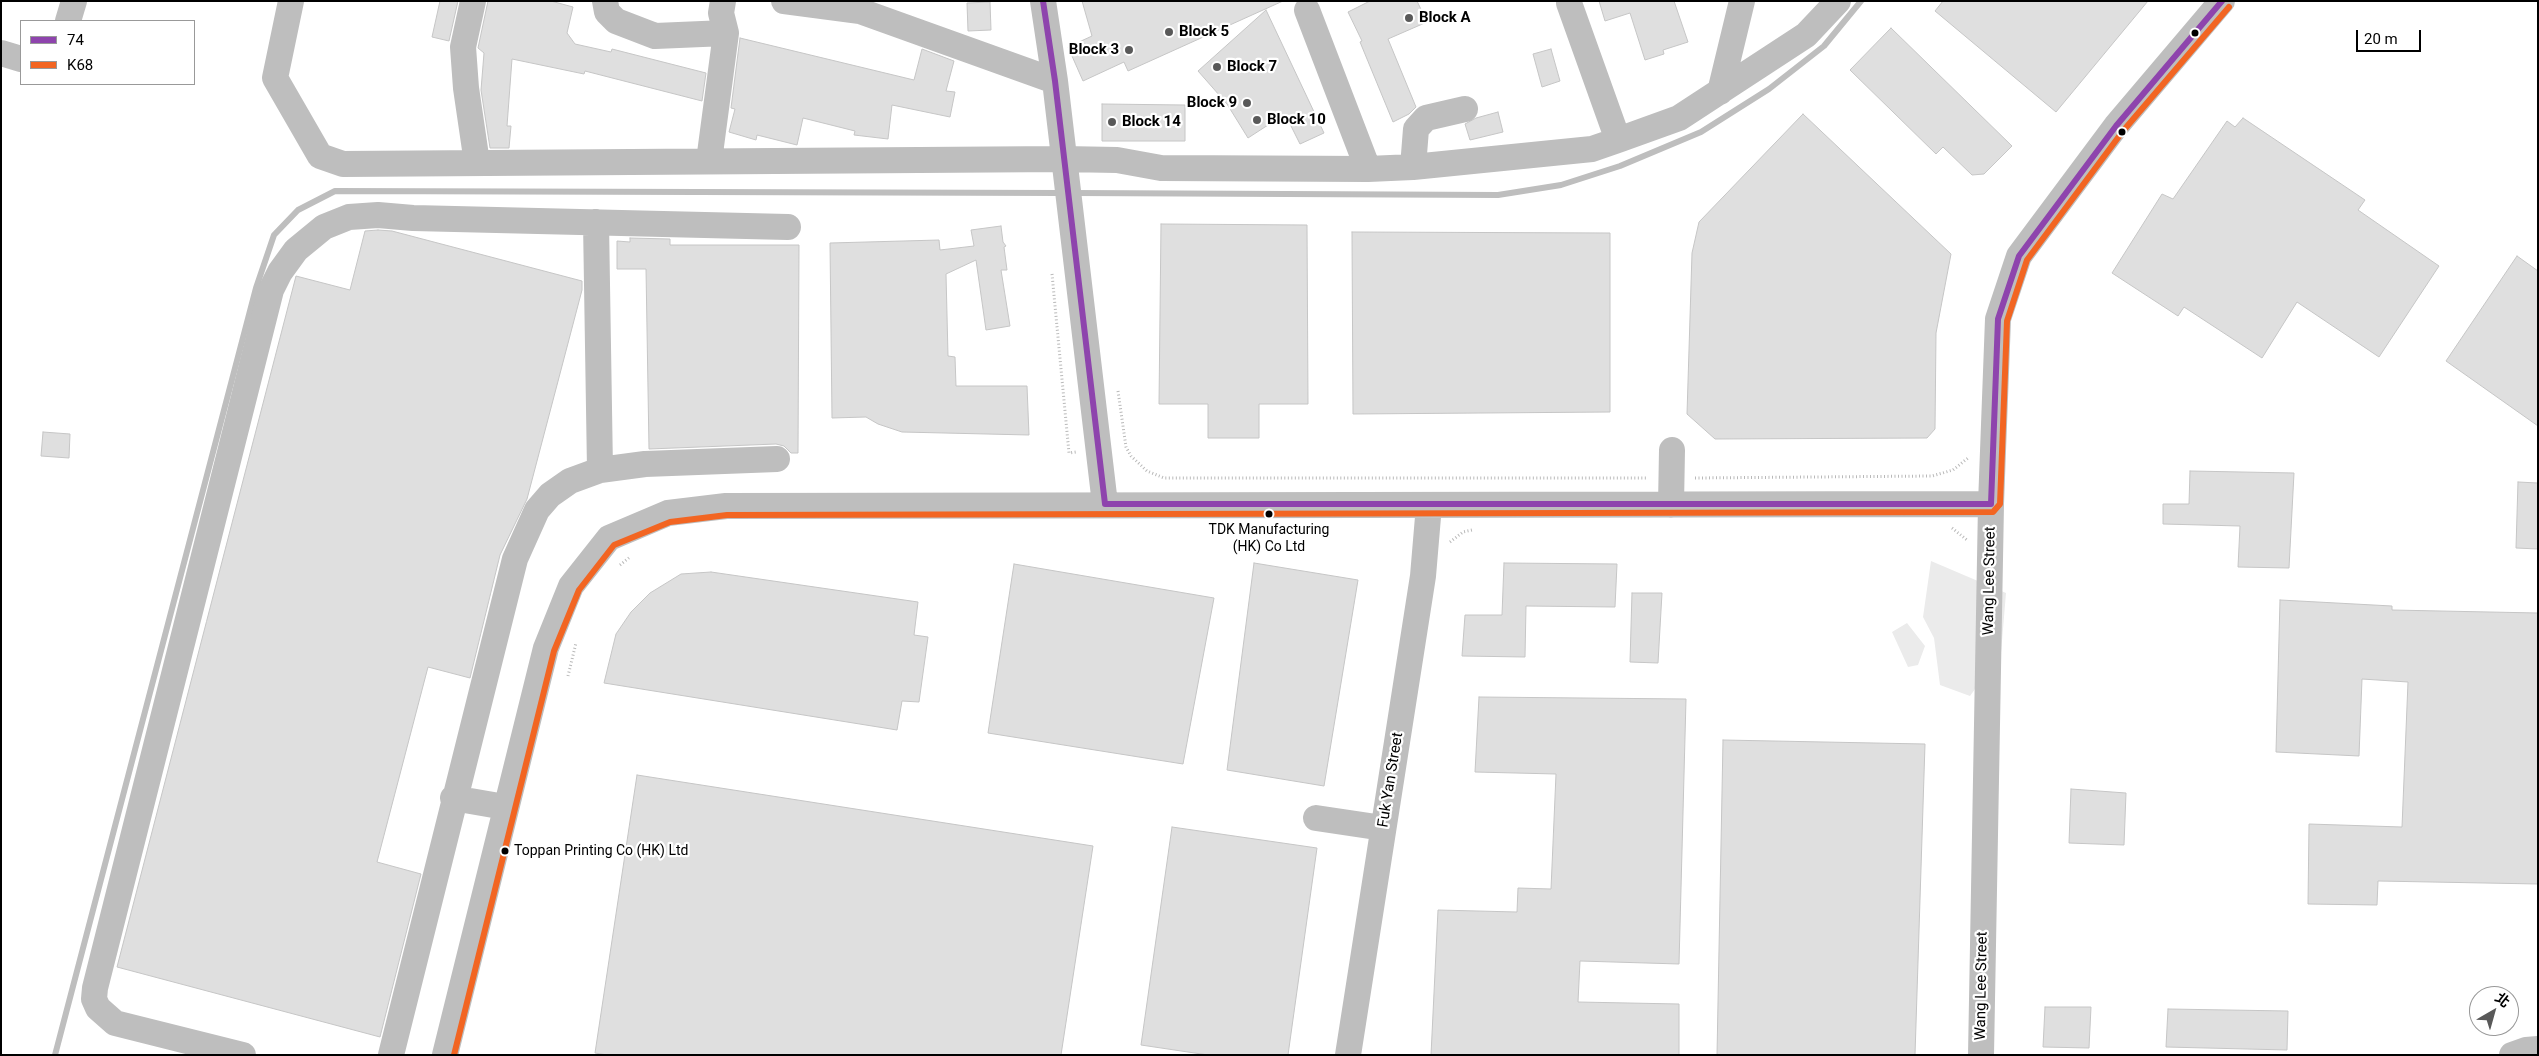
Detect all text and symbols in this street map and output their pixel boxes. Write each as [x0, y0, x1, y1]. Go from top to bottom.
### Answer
place label: Block A [1419, 9, 1471, 27]
marker: Block A [1403, 12, 1415, 24]
legend [20, 20, 195, 85]
scale bar [2359, 20, 2424, 52]
place label: Block 5 [1179, 23, 1229, 41]
marker: Block 5 [1163, 26, 1175, 38]
unlabelled marker [2190, 28, 2200, 38]
text: 20 m [2364, 30, 2398, 48]
text: 74 [67, 31, 84, 49]
place label: Block 3 [1069, 41, 1119, 59]
marker: Block 3 [1123, 44, 1135, 56]
text: K68 [67, 56, 93, 74]
place label: Block 7 [1227, 58, 1277, 76]
marker: Block 7 [1211, 61, 1223, 73]
place label: Block 9 [1187, 94, 1237, 112]
marker: Block 9 [1241, 97, 1253, 109]
place label: Block 10 [1267, 111, 1326, 129]
place label: Block 14 [1122, 113, 1181, 131]
marker: Block 10 [1251, 114, 1263, 126]
marker: Block 14 [1106, 116, 1118, 128]
unlabelled marker [2117, 127, 2127, 137]
marker: TDK Manufacturing (HK) Co Ltd [1264, 509, 1274, 519]
place label: TDK Manufacturing (HK) Co Ltd [1209, 522, 1329, 554]
street label: Wang Lee Street [1980, 526, 2000, 636]
street label: Fuk Yan Street [1375, 731, 1407, 829]
place label: Toppan Printing Co (HK) Ltd [514, 843, 688, 859]
marker: Toppan Printing Co (HK) Ltd [500, 846, 510, 856]
street label: Wang Lee Street [1972, 931, 1992, 1041]
north arrow [2469, 986, 2519, 1036]
text: 北 [2492, 989, 2513, 1011]

